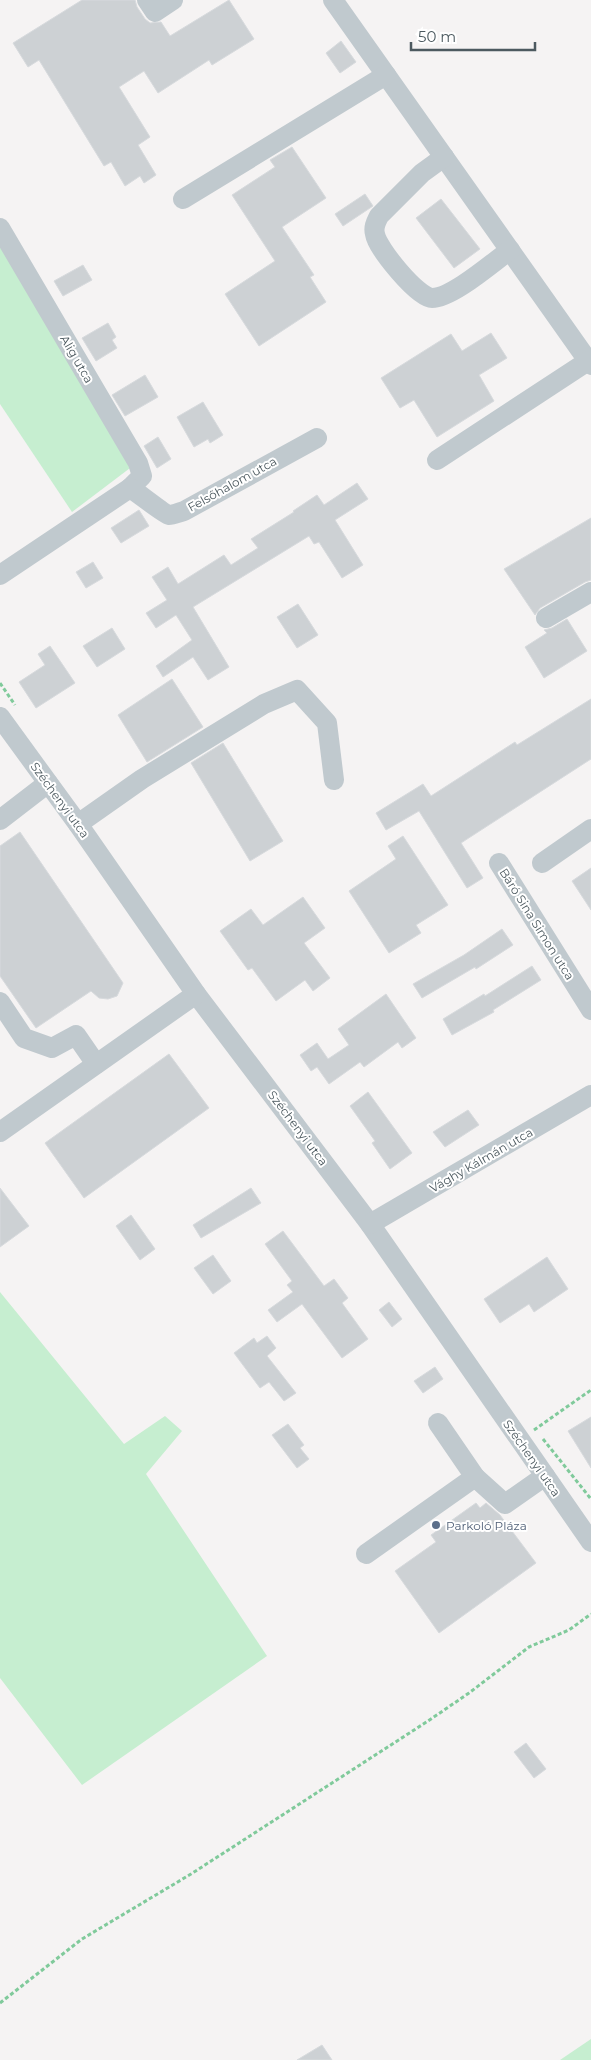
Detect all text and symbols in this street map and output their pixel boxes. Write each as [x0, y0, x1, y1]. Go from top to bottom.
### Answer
scale bar [411, 20, 535, 52]
text: 50 m [418, 27, 456, 46]
street label: Alig utca [57, 332, 97, 386]
street label: Felsőhalom utca [185, 453, 279, 515]
street label: Széchenyi utca [27, 759, 93, 841]
street label: Báró Sina Simon utca [496, 865, 578, 983]
street label: Széchenyi utca [265, 1088, 331, 1168]
street label: Vághy Kálmán utca [427, 1124, 535, 1196]
street label: Széchenyi utca [500, 1417, 564, 1499]
place label: Parkoló Pláza [446, 1518, 527, 1533]
marker: Parkoló Pláza [430, 1519, 442, 1531]

